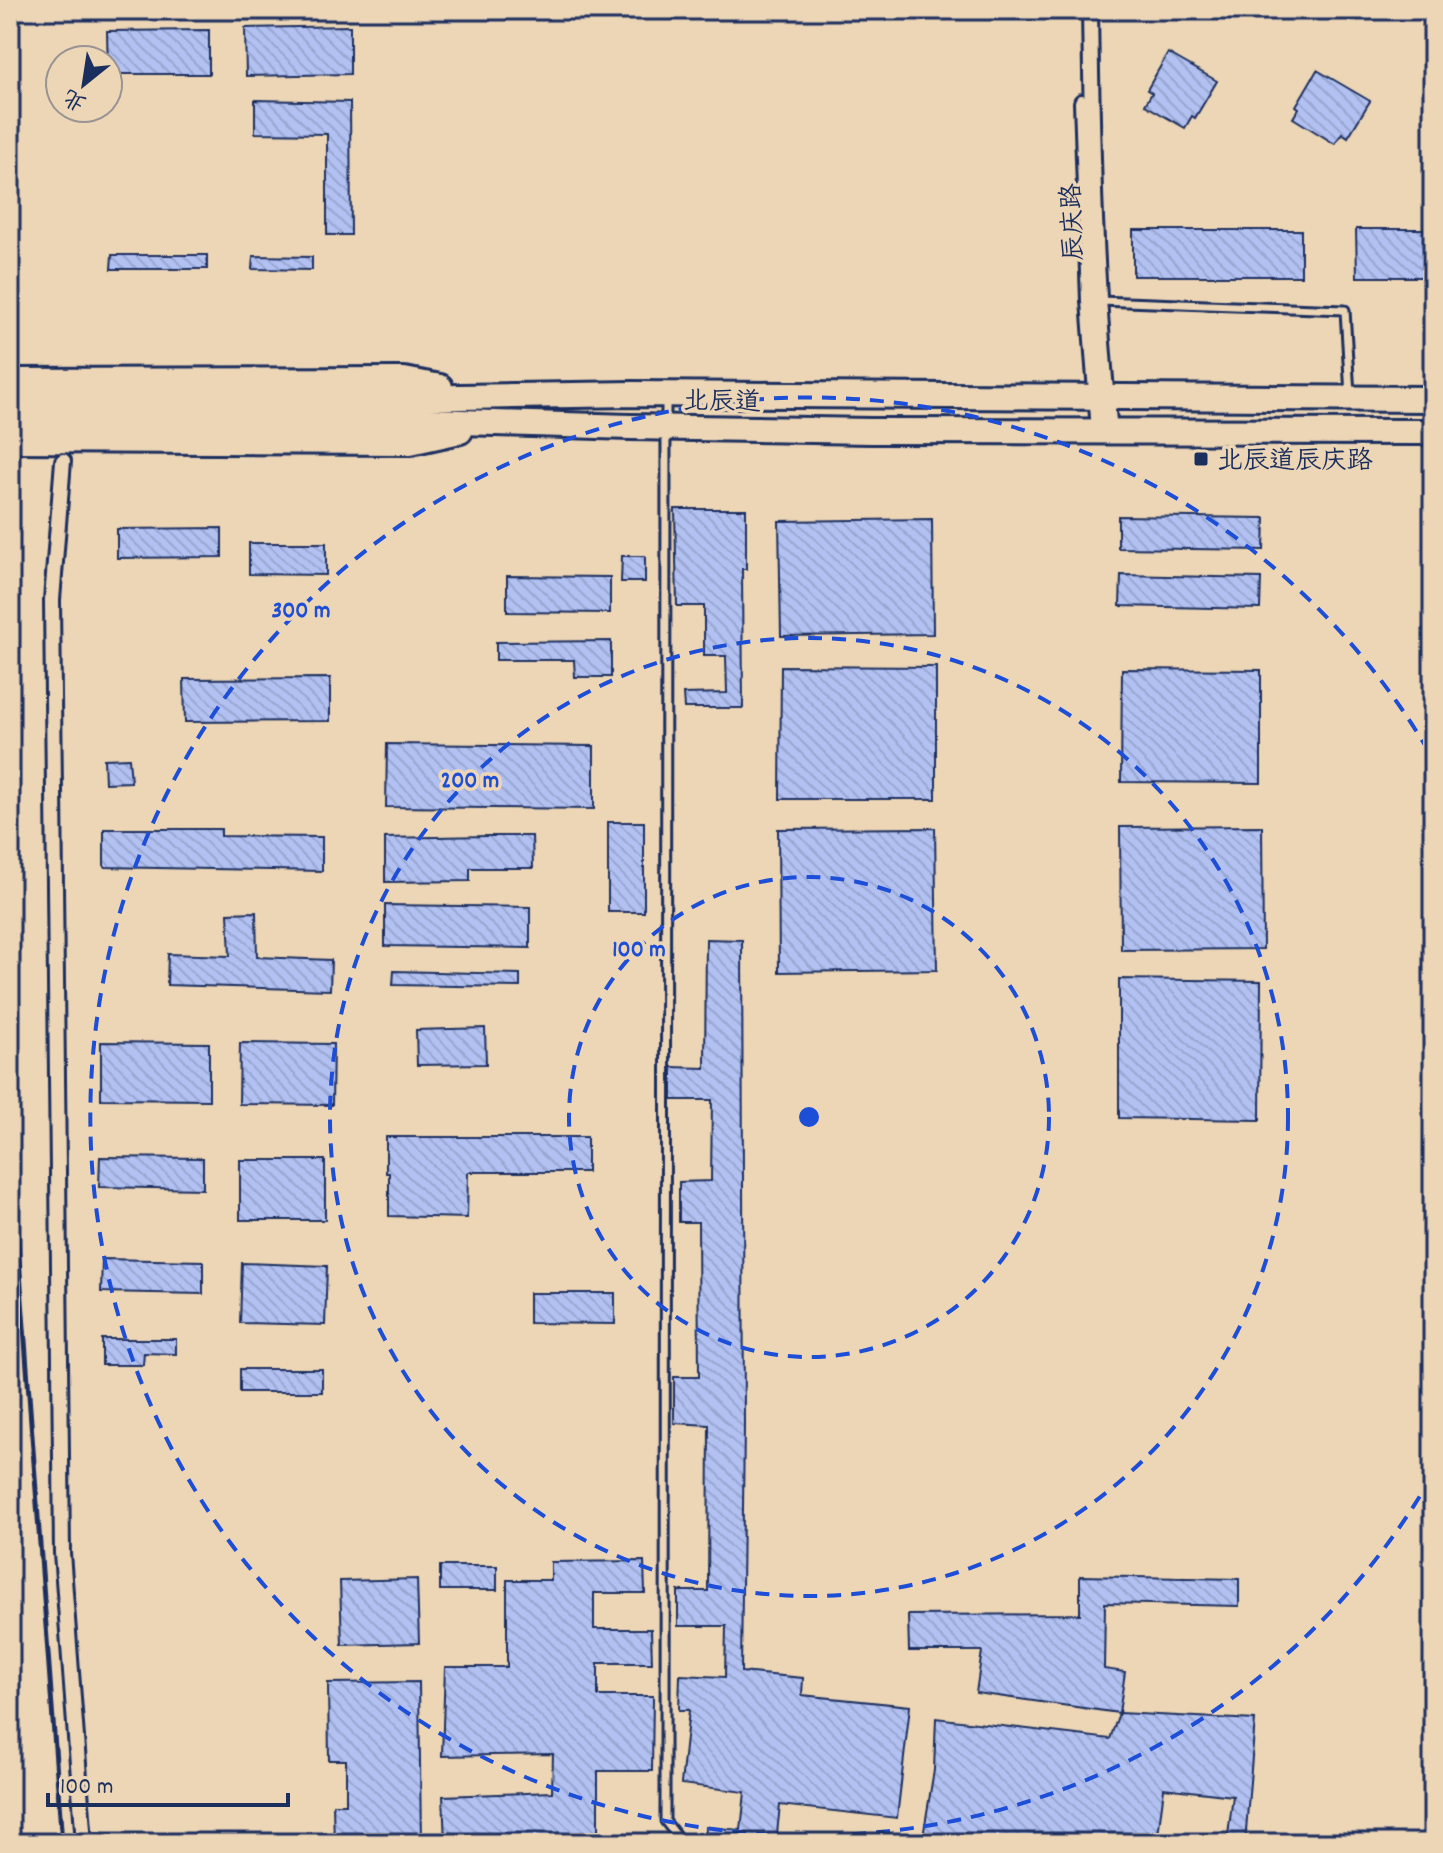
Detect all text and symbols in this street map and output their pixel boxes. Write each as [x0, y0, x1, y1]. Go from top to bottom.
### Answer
north arrow [44, 44, 124, 124]
text: 北 [58, 79, 93, 117]
street label: 辰庆路 [1055, 182, 1094, 262]
street label: 北辰道 [683, 384, 761, 423]
place label: 北辰道辰庆路 [1217, 444, 1373, 481]
marker: 北辰道辰庆路 [1192, 450, 1210, 468]
text: 300 m [272, 595, 330, 629]
text: 200 m [441, 765, 499, 799]
text: 100 m [612, 934, 666, 968]
centre of rings [795, 1103, 823, 1131]
scale bar [48, 1757, 288, 1807]
text: 100 m [60, 1771, 113, 1805]

